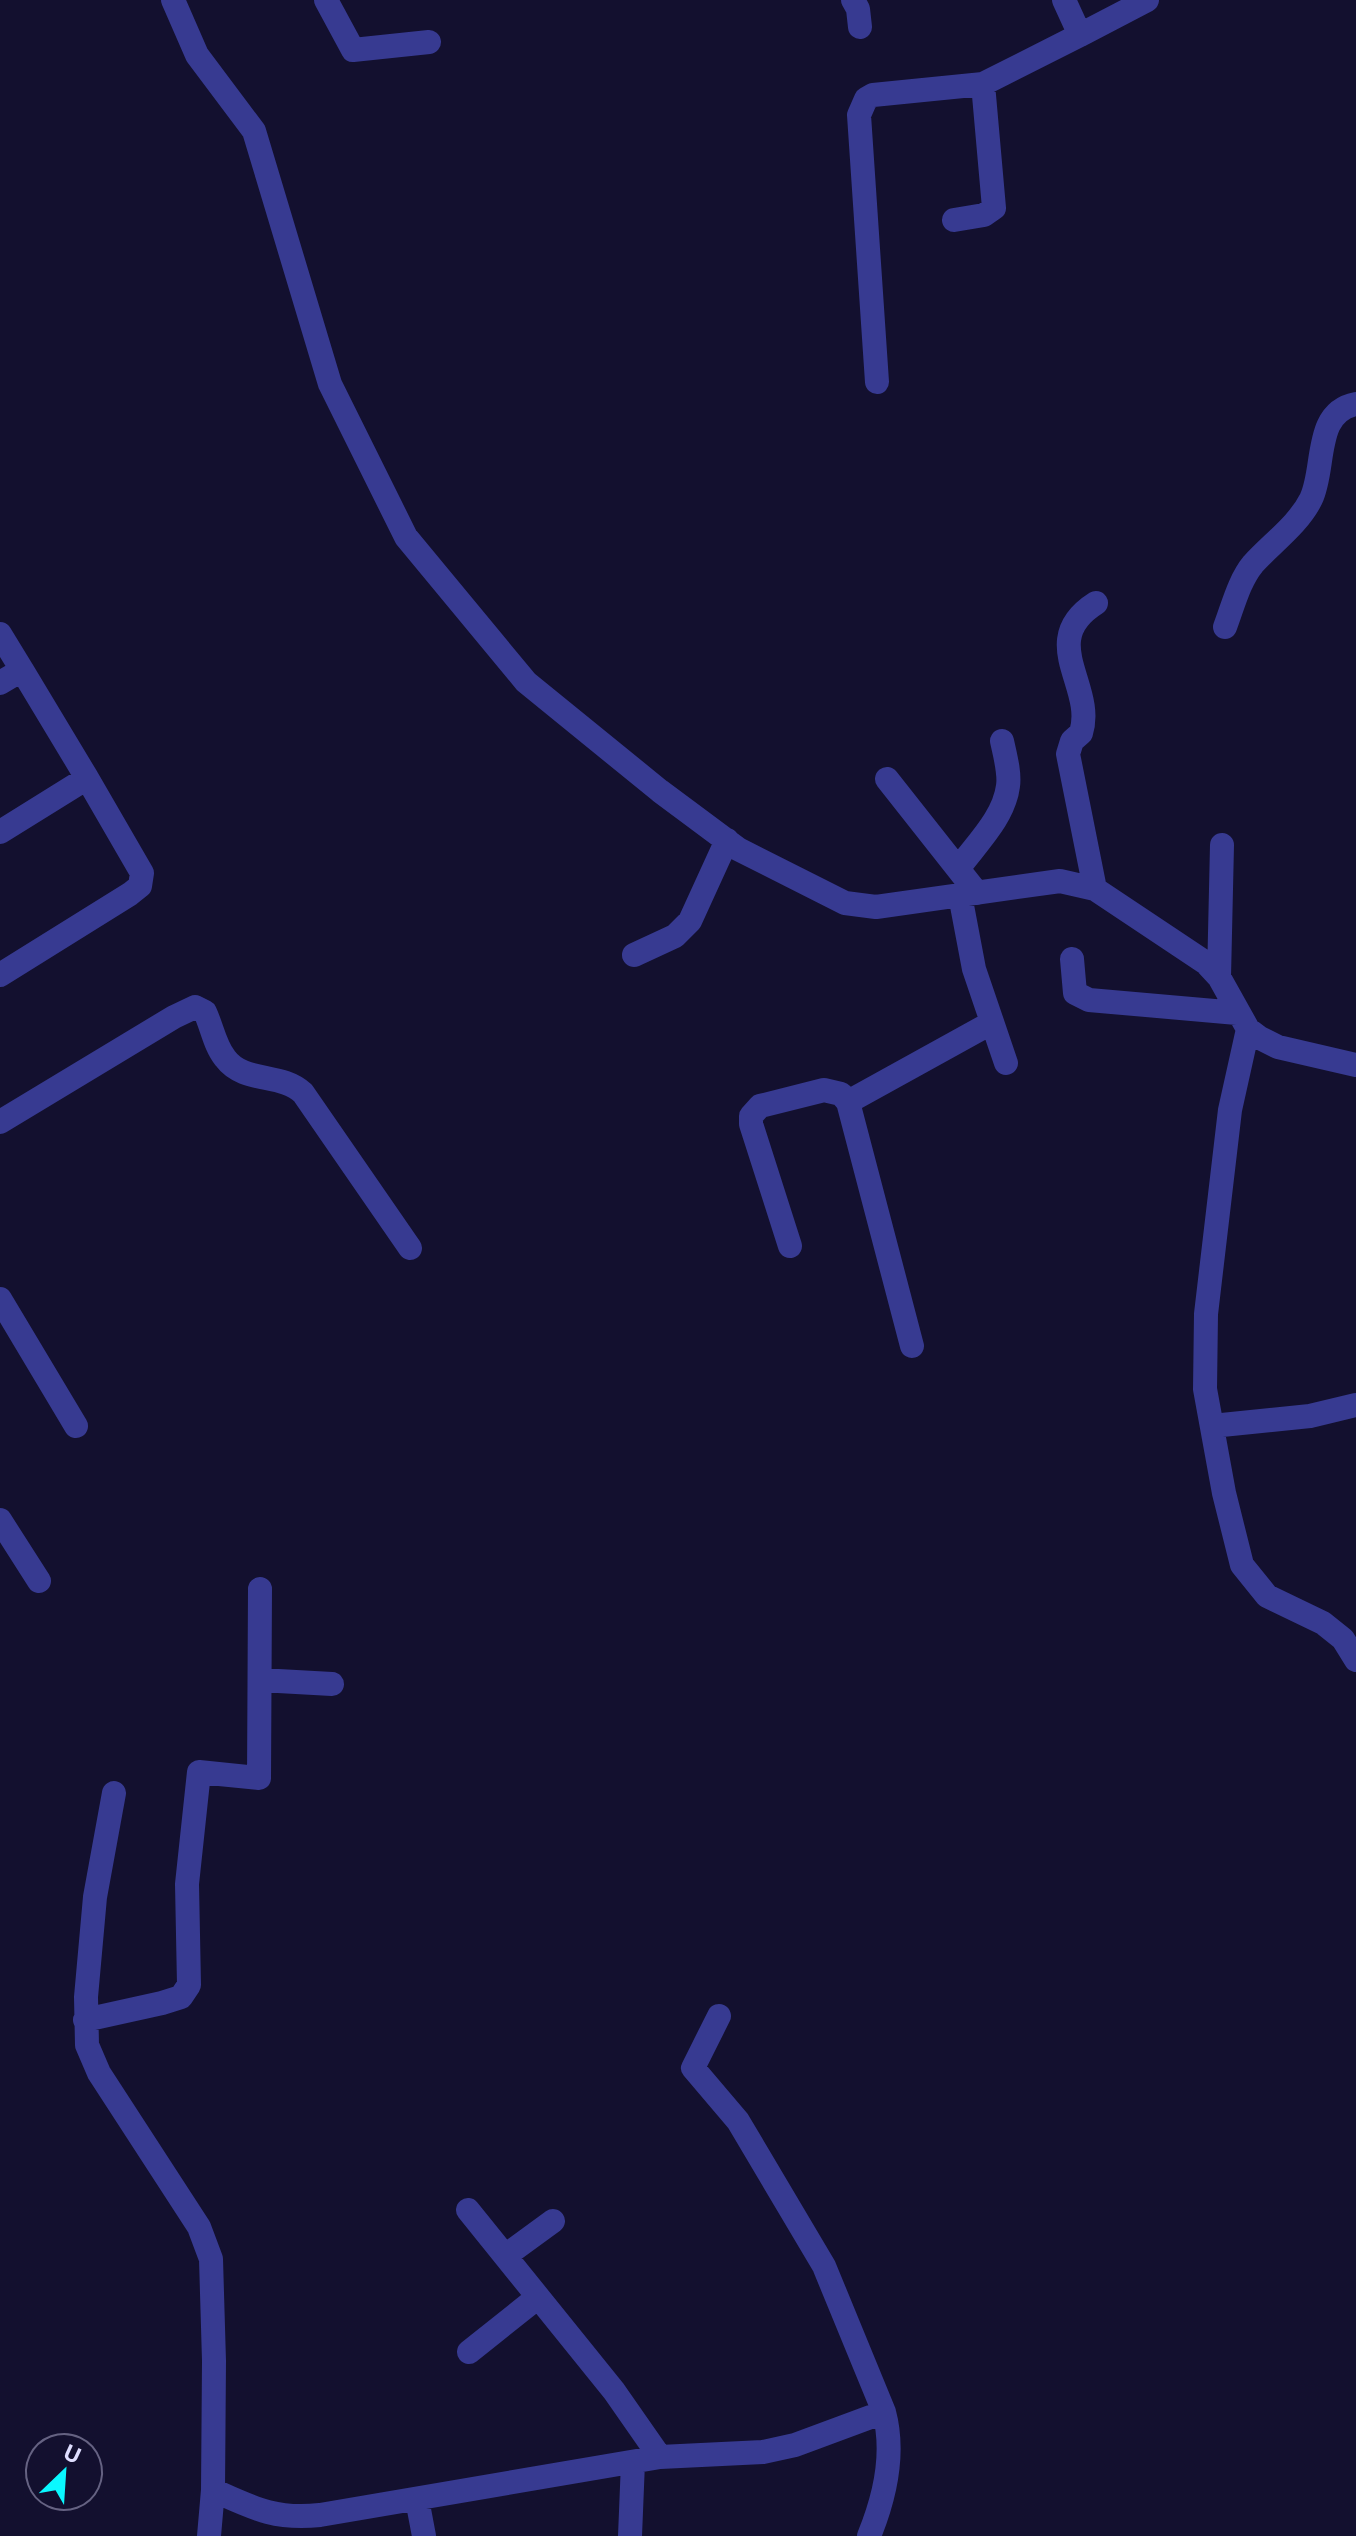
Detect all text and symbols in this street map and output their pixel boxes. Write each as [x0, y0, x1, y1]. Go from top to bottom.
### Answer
north arrow [24, 2432, 104, 2512]
text: U [59, 2436, 87, 2470]

